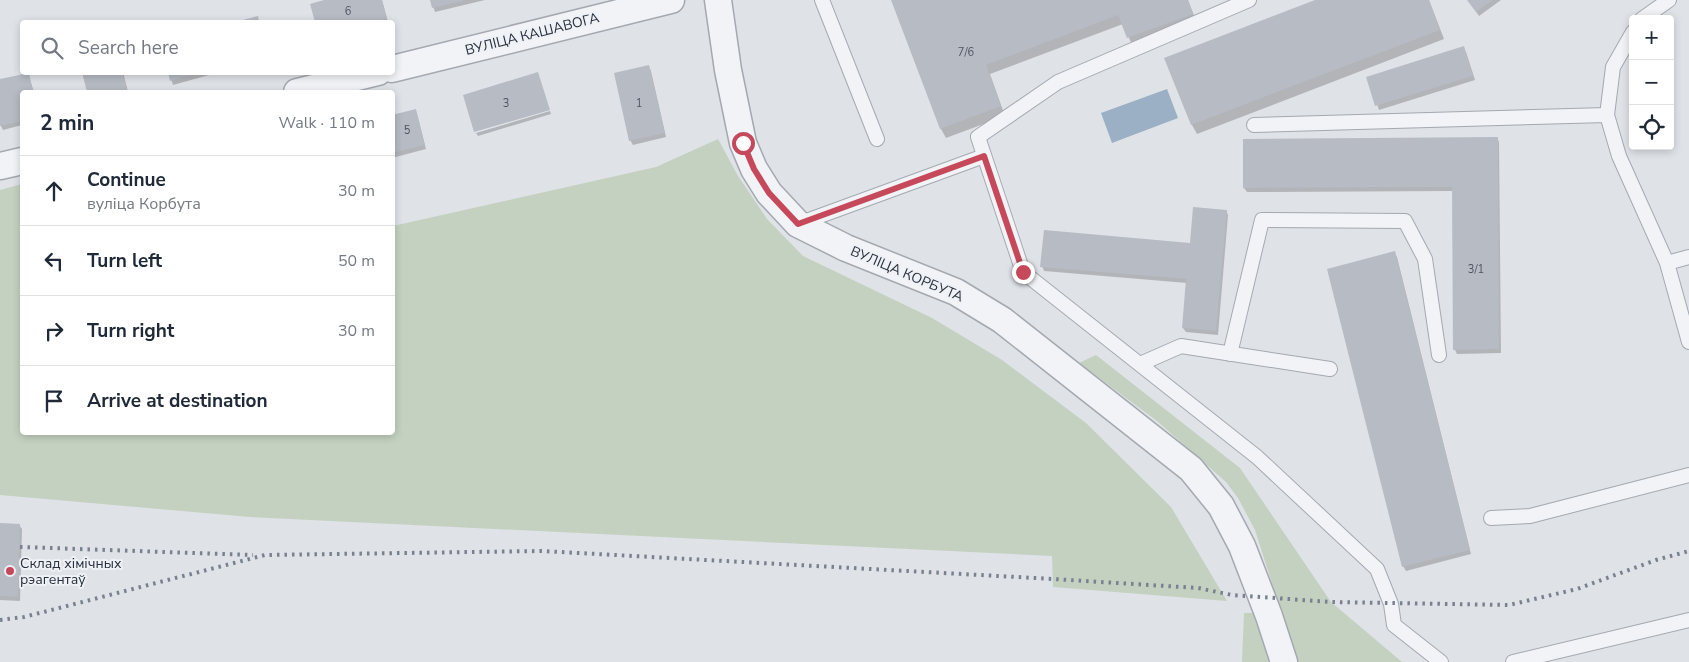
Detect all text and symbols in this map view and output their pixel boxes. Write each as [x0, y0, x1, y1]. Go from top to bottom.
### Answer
house number: 6 [345, 4, 352, 19]
street label: ВУЛІЦА КАШАВОГА [463, 8, 601, 60]
map controls [1629, 15, 1674, 150]
button: + [1629, 15, 1674, 60]
search box [20, 20, 395, 75]
icon: search [38, 34, 66, 62]
text: Search here [78, 35, 179, 61]
house number: 7/6 [958, 45, 975, 60]
button: − [1629, 60, 1674, 105]
house number: 3 [503, 96, 509, 111]
house number: 1 [636, 96, 642, 111]
button: locate [1629, 105, 1674, 150]
text: 2 min [40, 109, 94, 137]
text: Walk · 110 m [279, 112, 375, 134]
house number: 5 [404, 123, 411, 138]
route start [732, 132, 755, 155]
text: Continue [87, 167, 166, 193]
icon: ahead [40, 177, 68, 205]
text: 30 m [338, 180, 375, 202]
text: вуліца Корбута [87, 193, 201, 215]
street label: ВУЛІЦА КОРБУТА [848, 242, 966, 306]
icon: left [40, 247, 68, 275]
text: Turn left [87, 248, 162, 274]
text: 50 m [338, 250, 375, 272]
route end [1012, 261, 1035, 284]
house number: 3/1 [1468, 262, 1484, 277]
icon: right [40, 317, 68, 345]
text: Turn right [87, 318, 174, 344]
text: 30 m [338, 320, 375, 342]
icon: arrive [40, 387, 68, 415]
text: Arrive at destination [87, 388, 268, 414]
place label: Склад хімічных рэагентаў [20, 554, 122, 589]
marker: Склад хімічных рэагентаў [4, 565, 16, 577]

